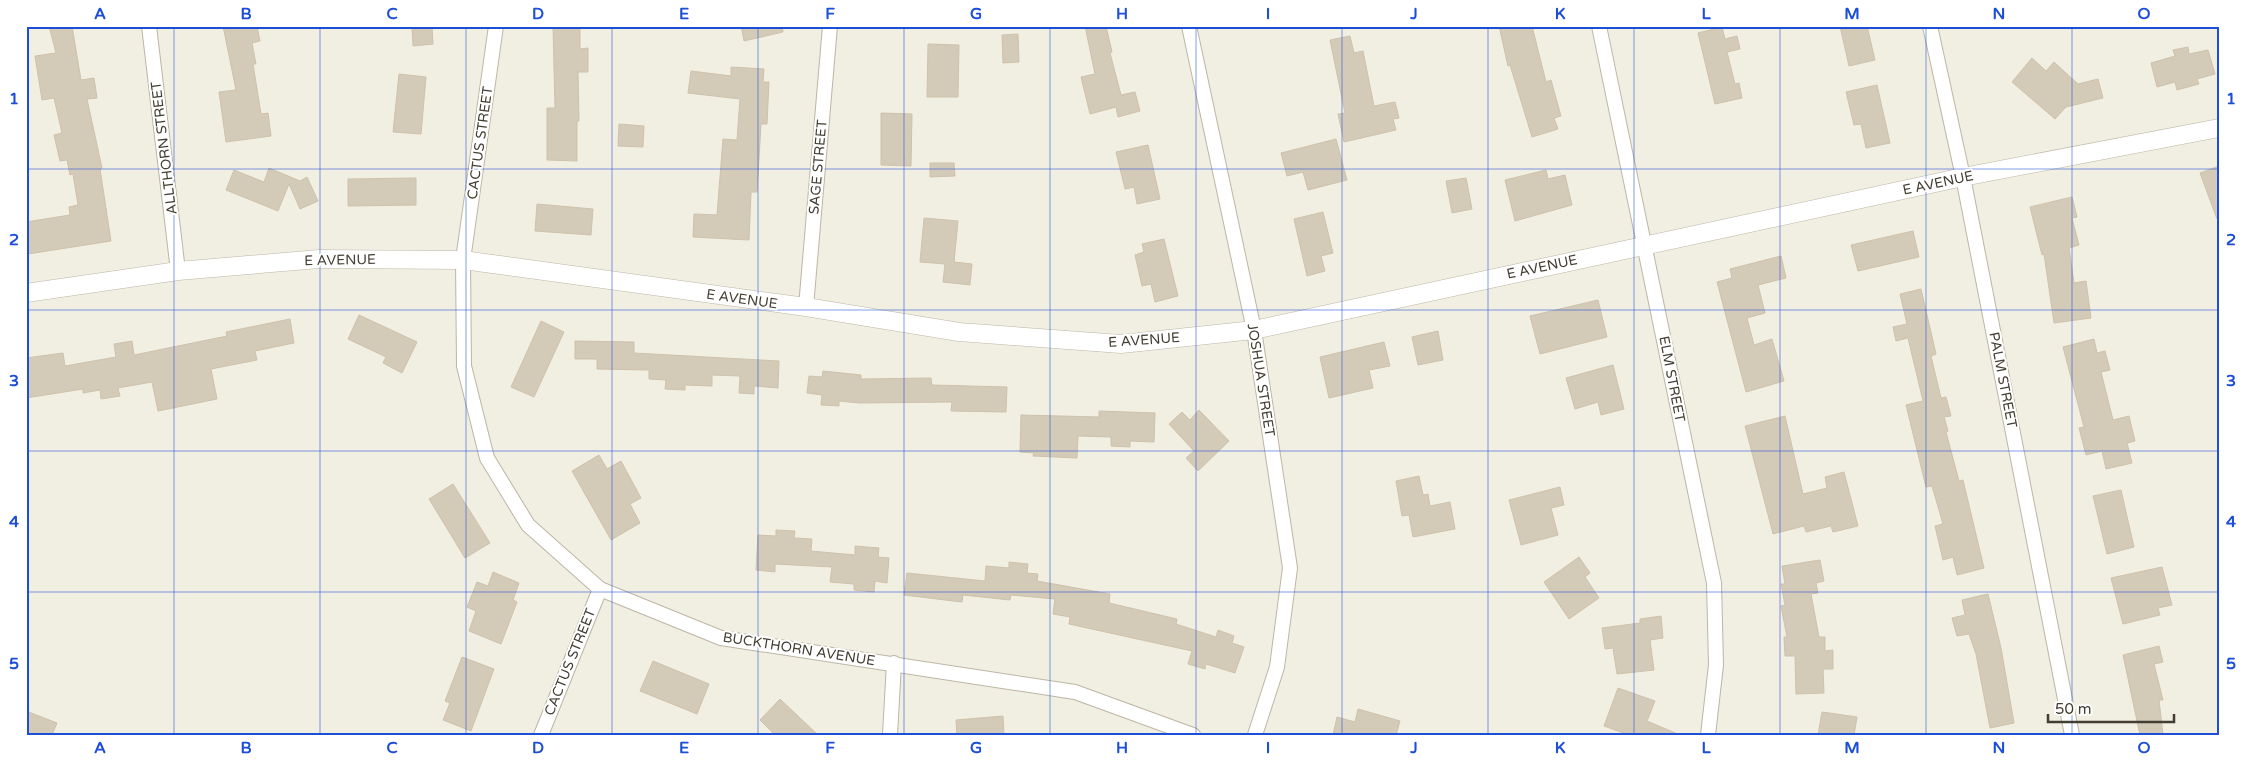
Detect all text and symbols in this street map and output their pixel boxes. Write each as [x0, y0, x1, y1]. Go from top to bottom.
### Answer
text: A [94, 4, 106, 24]
text: B [240, 4, 252, 24]
text: C [386, 4, 398, 24]
text: D [532, 4, 544, 24]
text: E [679, 4, 689, 24]
text: F [825, 4, 835, 24]
text: G [970, 4, 982, 24]
text: H [1116, 4, 1128, 24]
text: I [1266, 4, 1270, 24]
text: J [1409, 4, 1418, 24]
text: K [1555, 4, 1566, 24]
text: L [1701, 4, 1711, 24]
text: M [1844, 4, 1860, 24]
text: N [1993, 4, 2005, 24]
text: O [2138, 4, 2151, 24]
street label: ALLTHORN STREET [147, 80, 181, 215]
street label: CACTUS STREET [464, 85, 496, 201]
text: 1 [9, 89, 19, 109]
text: 1 [2226, 89, 2236, 109]
street label: SAGE STREET [805, 118, 831, 215]
street label: E AVENUE [1901, 167, 1975, 199]
text: 2 [9, 230, 19, 250]
text: 2 [2226, 230, 2236, 250]
street label: E AVENUE [304, 251, 376, 269]
street label: E AVENUE [1505, 251, 1579, 283]
street label: E AVENUE [705, 286, 779, 312]
street label: JOSHUA STREET [1244, 322, 1278, 438]
street label: E AVENUE [1108, 329, 1180, 351]
street label: PALM STREET [1985, 331, 2021, 430]
street label: ELM STREET [1655, 335, 1689, 424]
text: 3 [9, 371, 19, 391]
text: 3 [2226, 371, 2236, 391]
text: 4 [9, 512, 19, 532]
text: 4 [2226, 512, 2236, 532]
street label: CACTUS STREET [541, 605, 599, 718]
street label: BUCKTHORN AVENUE [722, 629, 876, 669]
text: 5 [9, 654, 19, 674]
text: 5 [2226, 654, 2236, 674]
scale bar [2048, 691, 2174, 723]
text: 50 m [2055, 700, 2092, 718]
text: A [94, 738, 106, 758]
text: B [240, 738, 252, 758]
text: C [386, 738, 398, 758]
text: D [532, 738, 544, 758]
text: E [679, 738, 689, 758]
text: F [825, 738, 835, 758]
text: G [970, 738, 982, 758]
text: H [1116, 738, 1128, 758]
text: I [1266, 738, 1270, 758]
text: J [1409, 738, 1418, 758]
text: K [1555, 738, 1566, 758]
text: L [1701, 738, 1711, 758]
text: M [1844, 738, 1860, 758]
text: N [1993, 738, 2005, 758]
text: O [2138, 738, 2151, 758]

